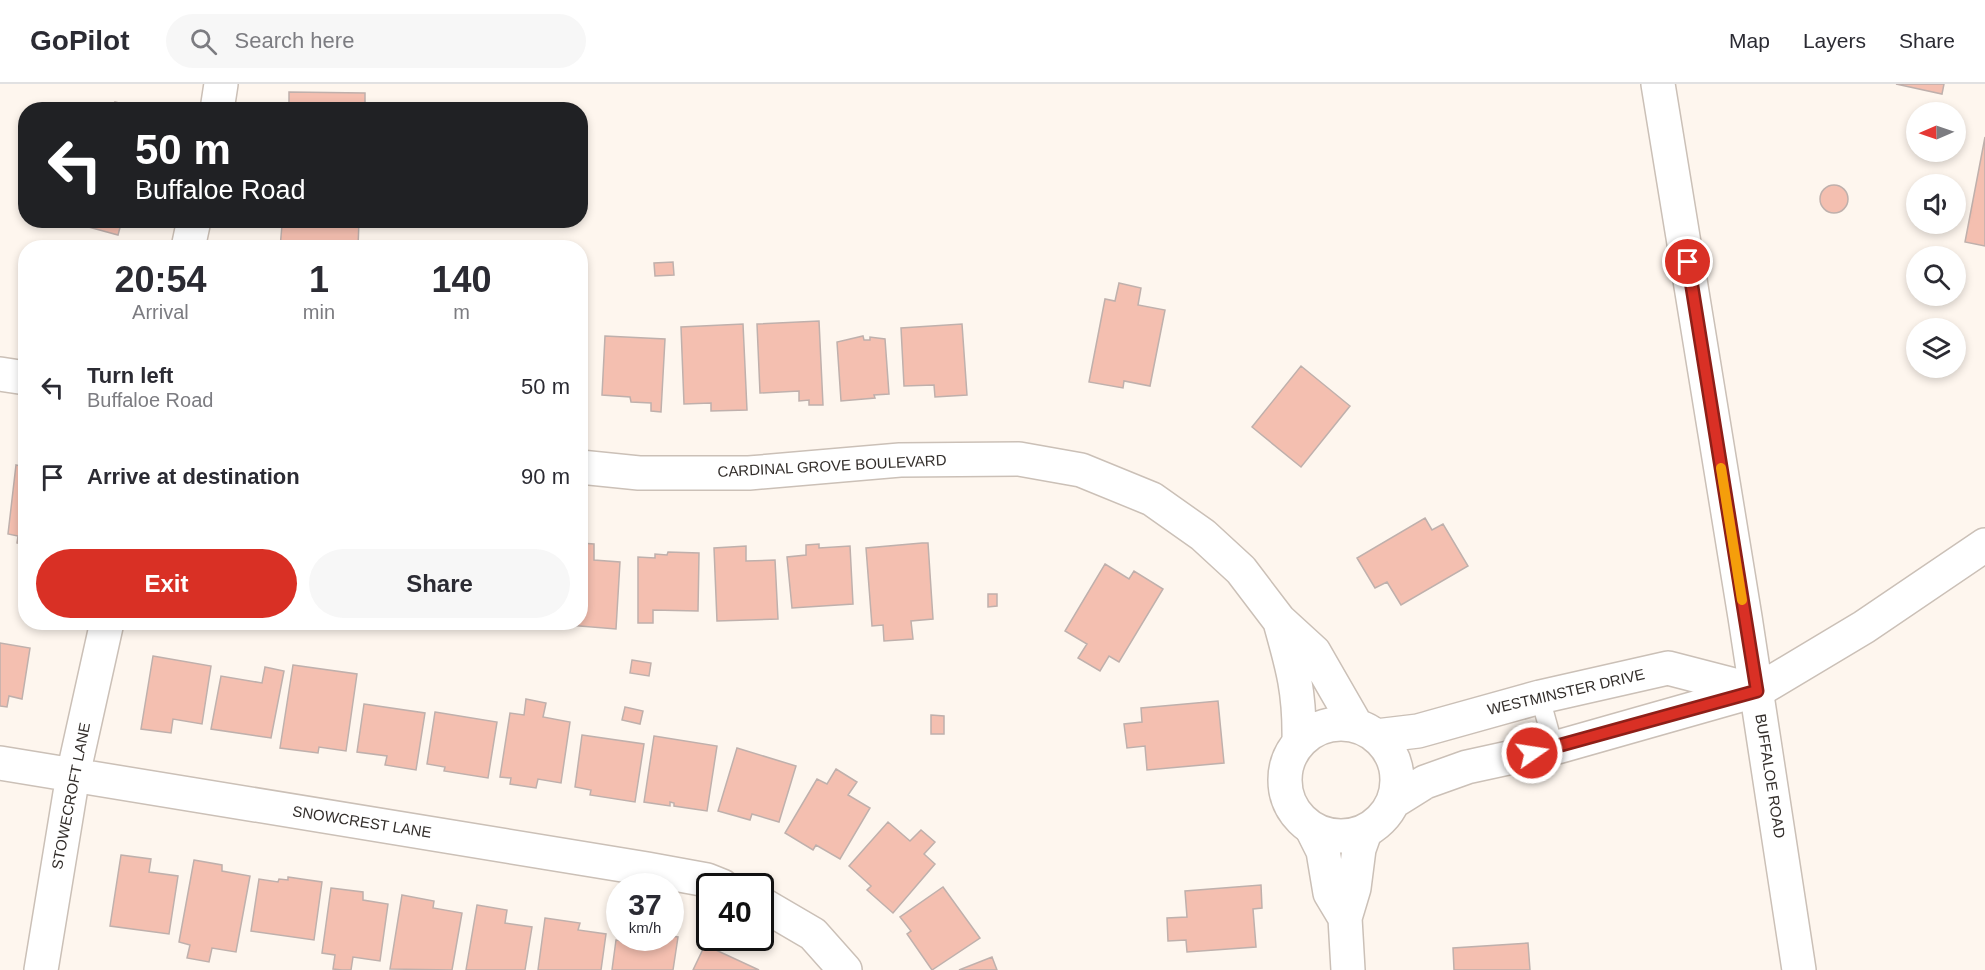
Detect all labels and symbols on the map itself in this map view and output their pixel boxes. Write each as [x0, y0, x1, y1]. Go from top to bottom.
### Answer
north arrow [1906, 102, 1966, 162]
pin [1662, 236, 1713, 287]
street label: CARDINAL GROVE BOULEVARD [717, 451, 947, 480]
street label: WESTMINSTER DRIVE [1486, 665, 1646, 718]
street label: BUFFALOE ROAD [1752, 712, 1789, 840]
street label: STOWECROFT LANE [48, 721, 93, 871]
position arrow [1500, 721, 1564, 785]
street label: SNOWCREST LANE [291, 802, 433, 841]
speed limit sign: 40 [696, 873, 774, 951]

